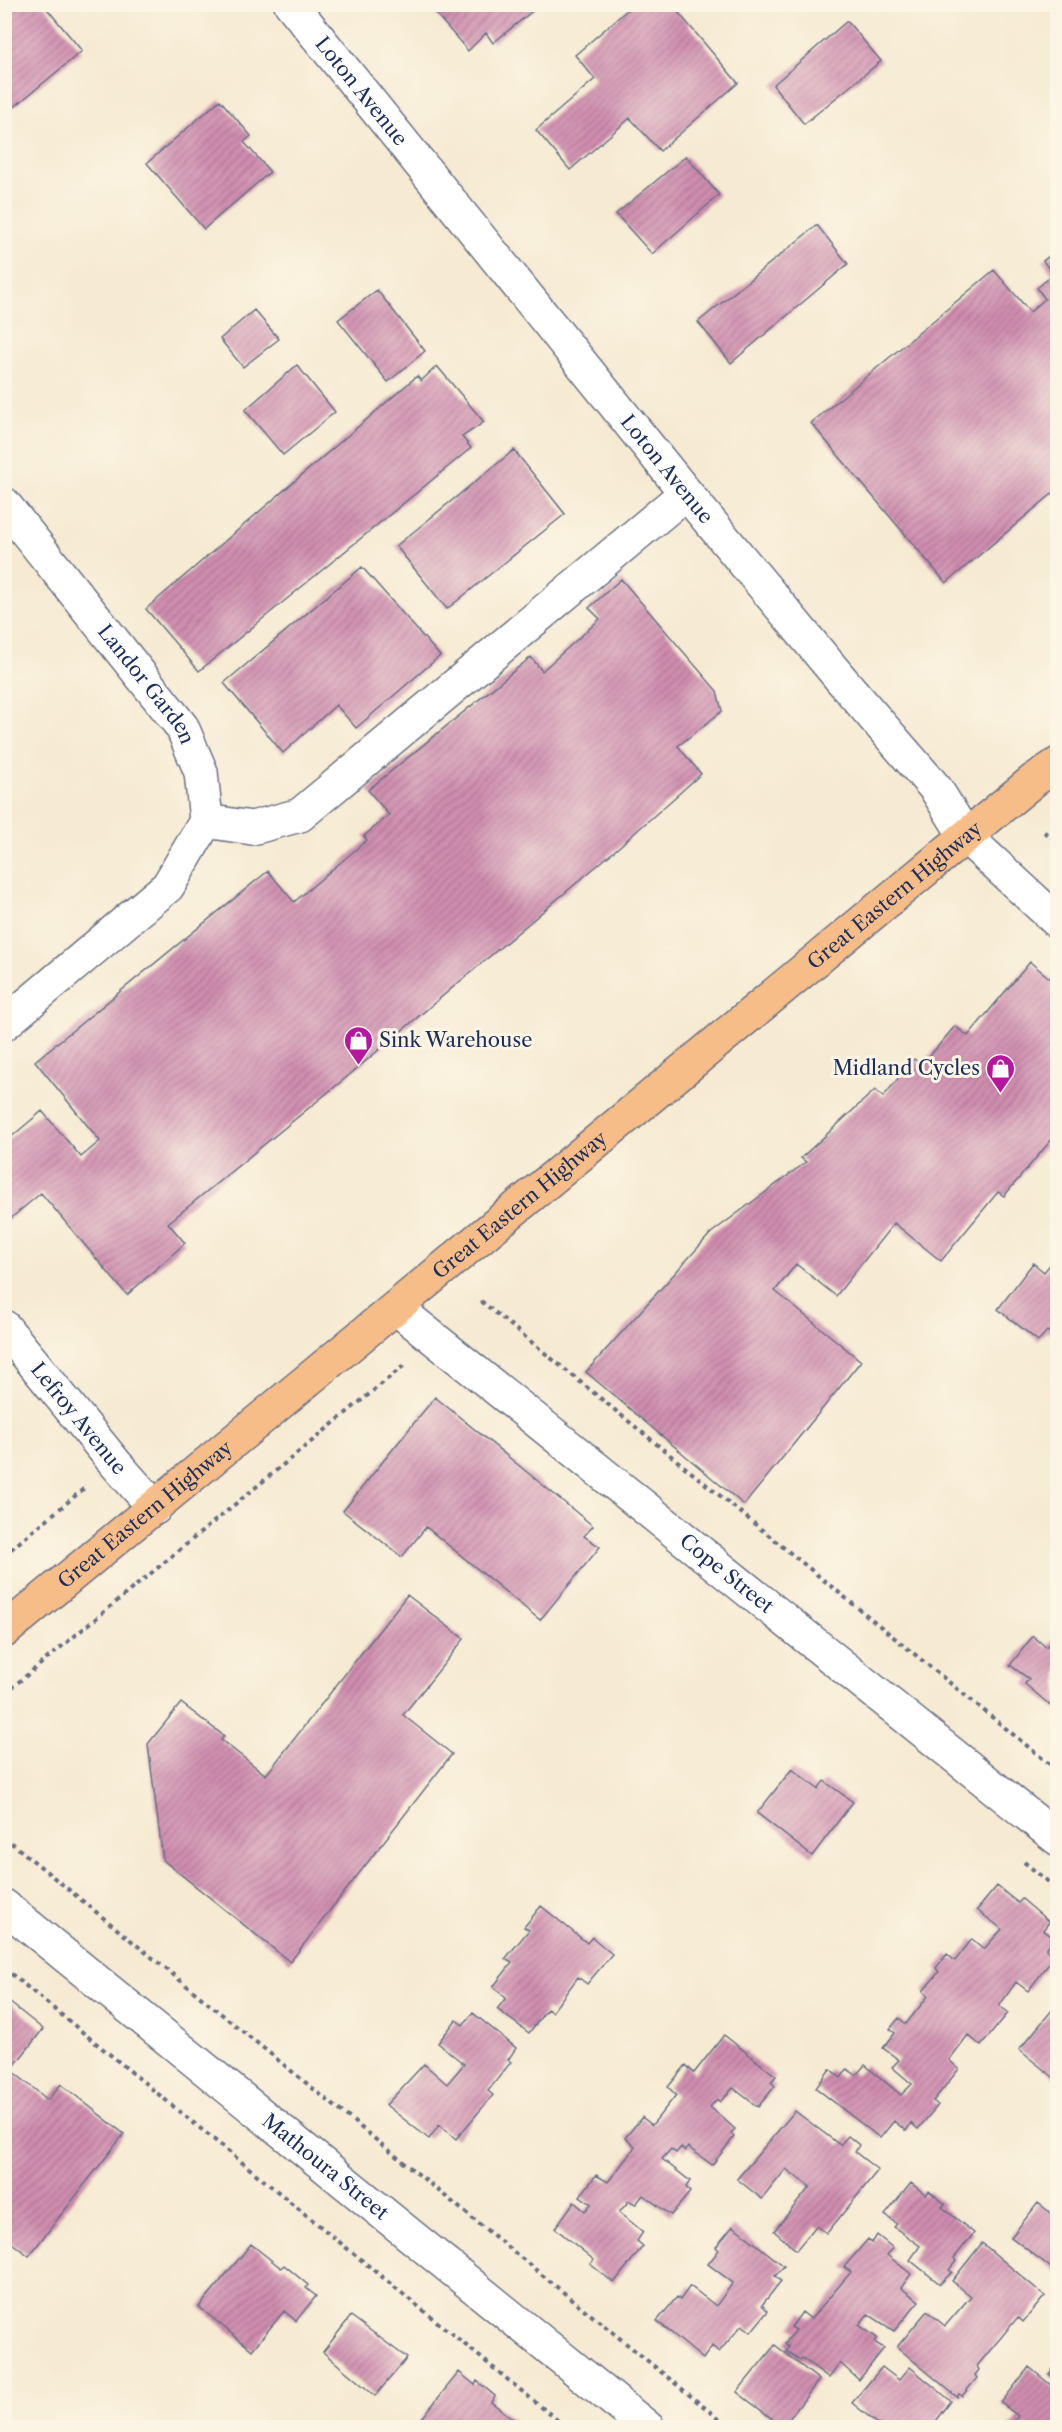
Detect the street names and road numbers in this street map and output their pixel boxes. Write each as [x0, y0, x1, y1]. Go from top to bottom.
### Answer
street label: Loton Avenue [310, 32, 412, 150]
street label: Loton Avenue [616, 410, 718, 528]
street label: Landor Garden [93, 620, 200, 748]
street label: Great Eastern Highway [802, 816, 987, 974]
street label: Great Eastern Highway [428, 1125, 612, 1284]
street label: Lefroy Avenue [26, 1358, 131, 1479]
street label: Great Eastern Highway [53, 1435, 238, 1593]
street label: Cope Street [675, 1528, 778, 1618]
street label: Mathoura Street [258, 2108, 394, 2225]

